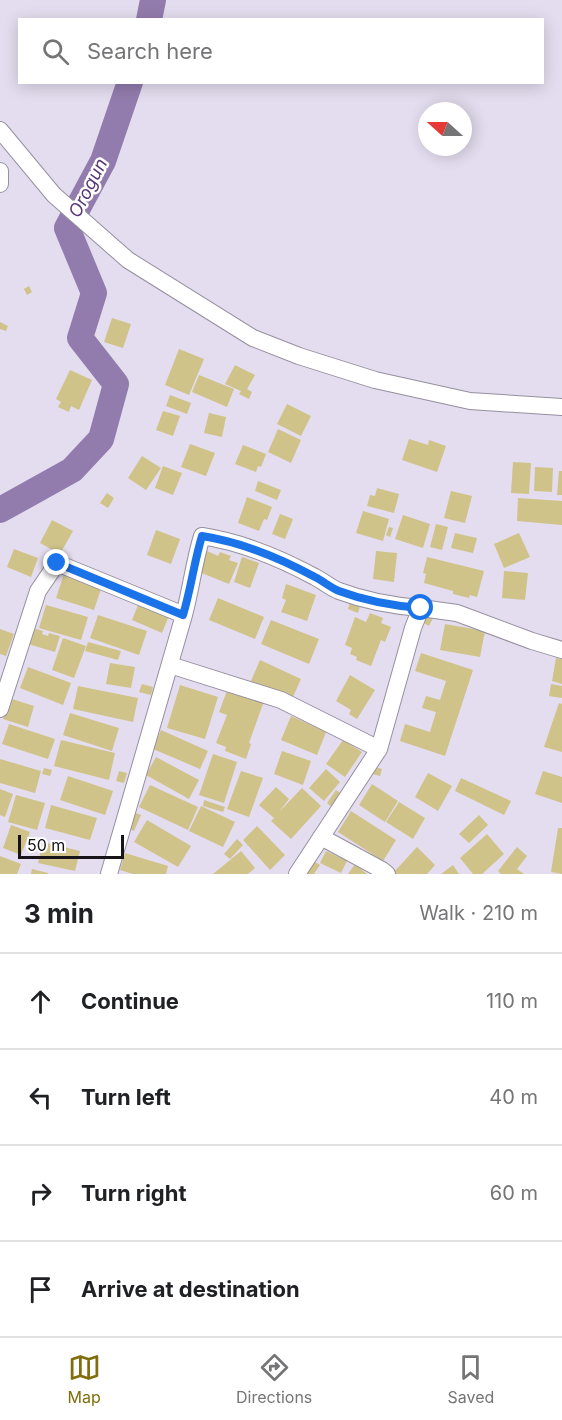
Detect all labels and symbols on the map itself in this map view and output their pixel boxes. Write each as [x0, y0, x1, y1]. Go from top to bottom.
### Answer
north arrow [418, 102, 472, 156]
water label: Orogun [64, 155, 111, 221]
route end [43, 549, 69, 575]
route start [407, 594, 433, 620]
scale bar [18, 832, 124, 860]

